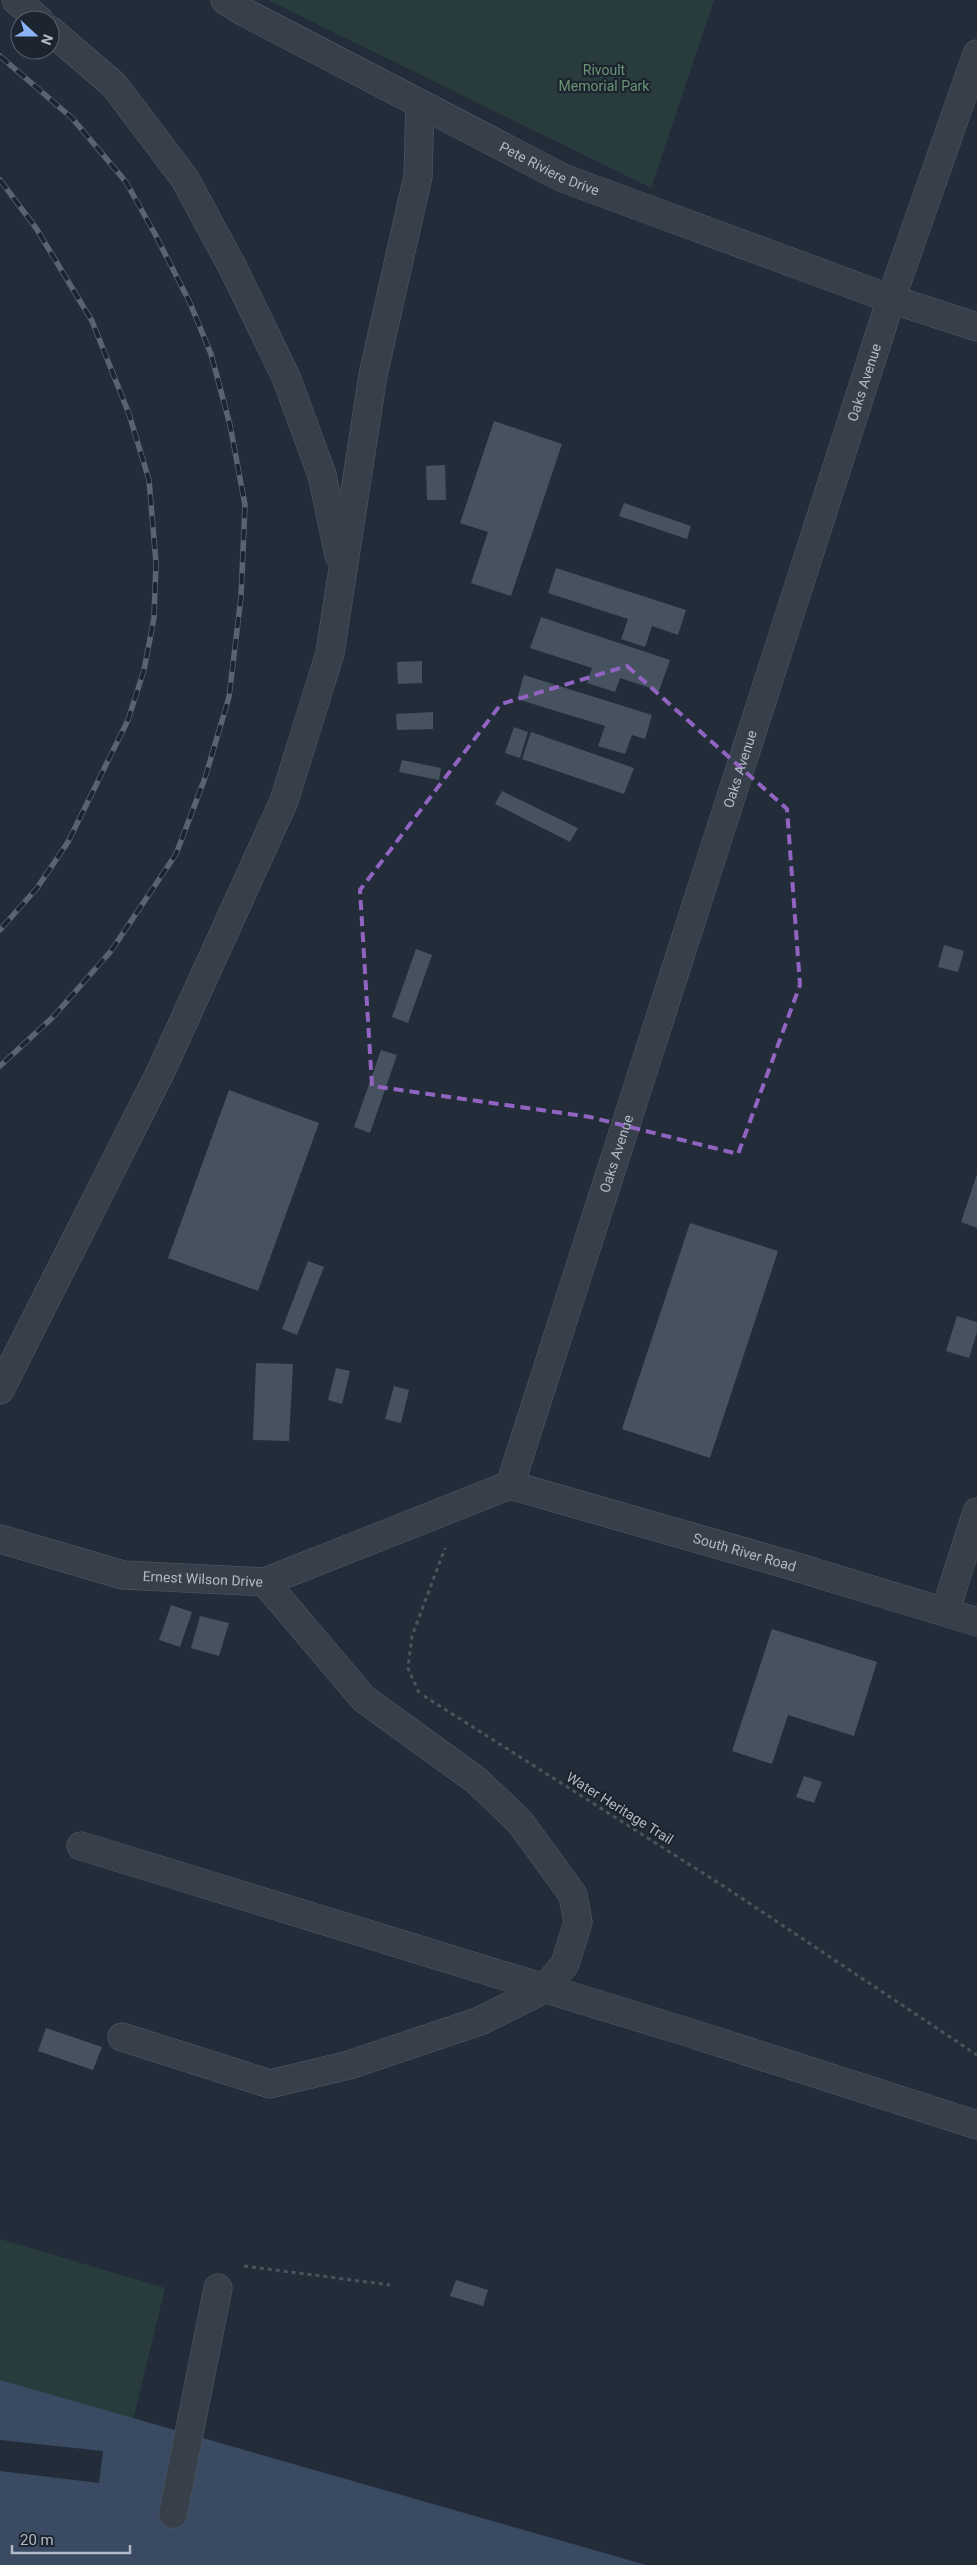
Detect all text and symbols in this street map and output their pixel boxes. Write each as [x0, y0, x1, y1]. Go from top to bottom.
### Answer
north arrow [10, 10, 60, 60]
text: N [38, 32, 56, 47]
park label: Rivoult Memorial Park [559, 62, 650, 94]
street label: Pete Riviere Drive [497, 138, 602, 199]
street label: Oaks Avenue [844, 342, 884, 423]
street label: Oaks Avenue [720, 728, 760, 810]
street label: Oaks Avenue [596, 1113, 636, 1195]
street label: South River Road [691, 1530, 798, 1574]
street label: Ernest Wilson Drive [142, 1568, 263, 1590]
street label: Water Heritage Trail [564, 1769, 676, 1847]
scale bar [12, 2522, 130, 2554]
text: 20 m [20, 2531, 54, 2549]

